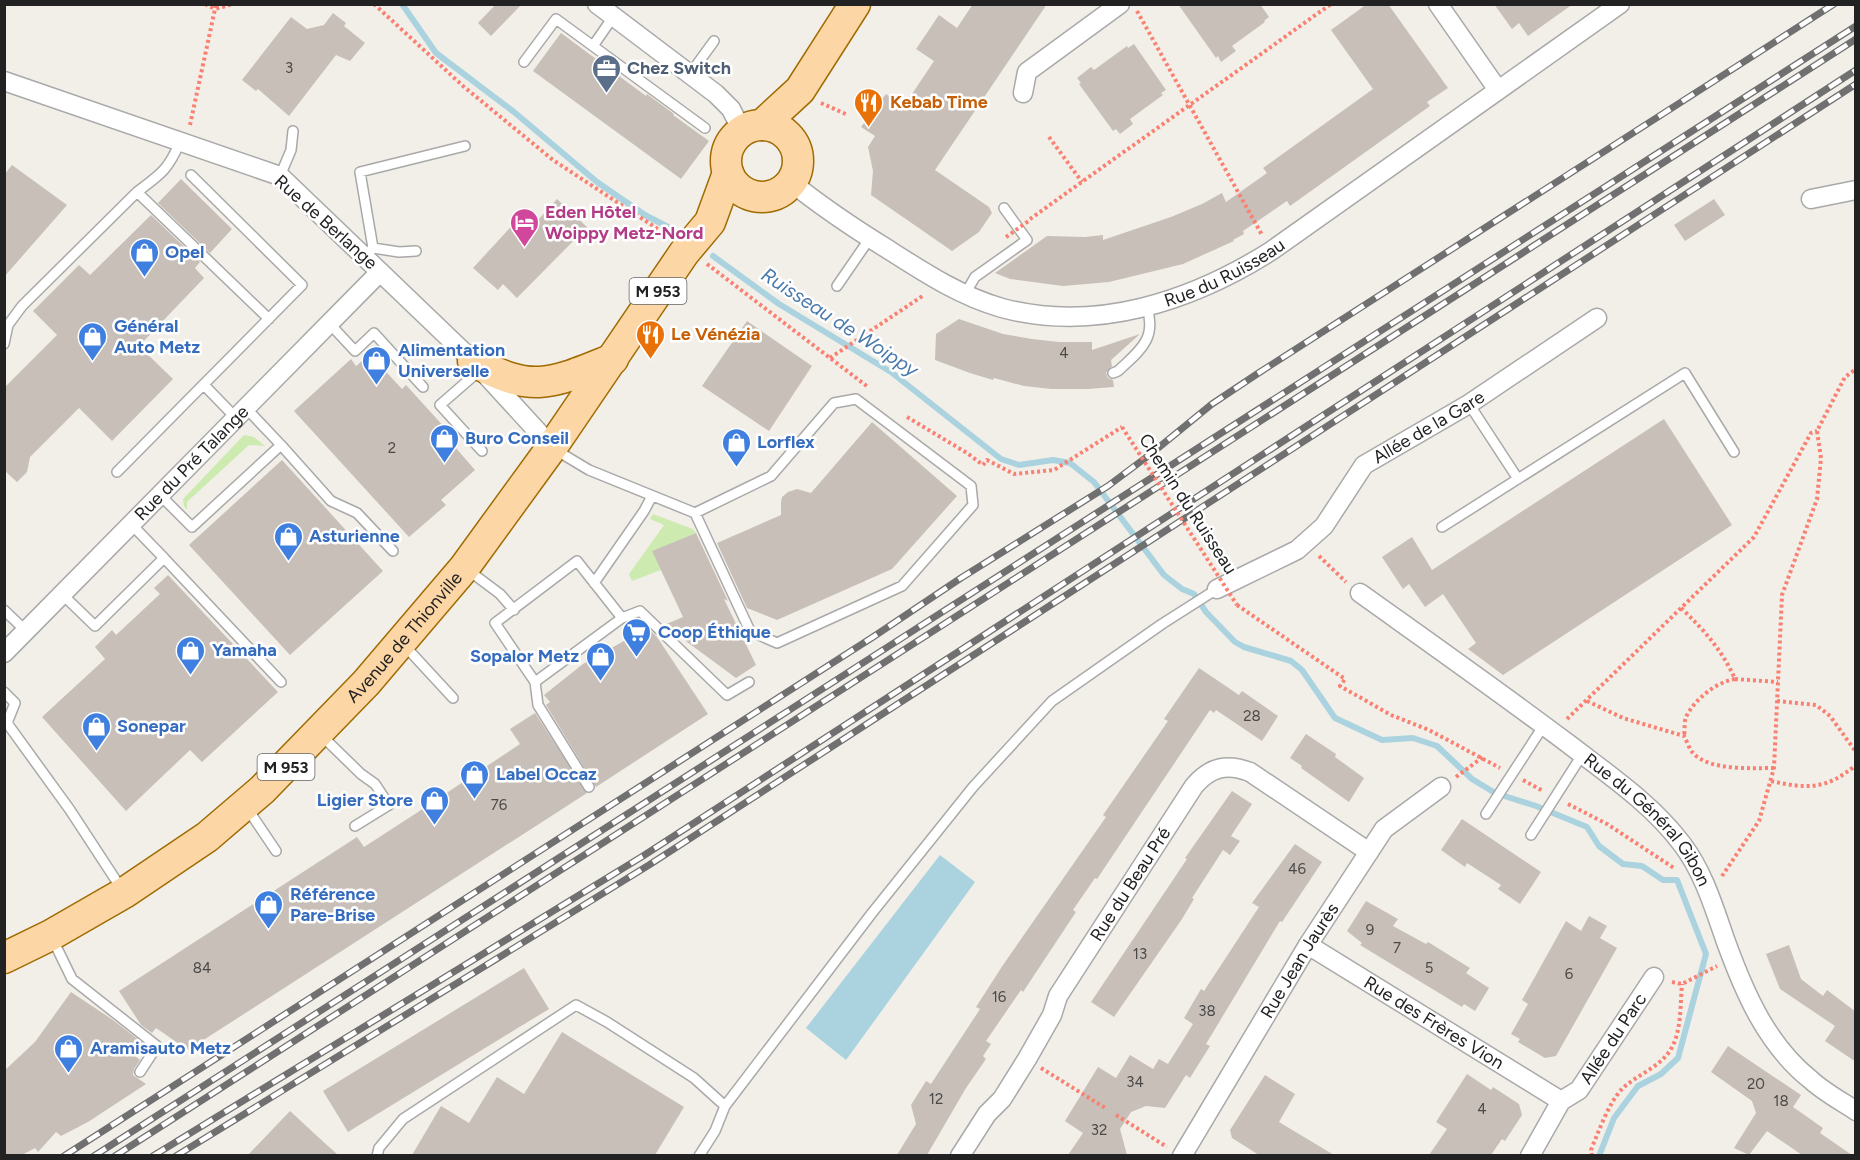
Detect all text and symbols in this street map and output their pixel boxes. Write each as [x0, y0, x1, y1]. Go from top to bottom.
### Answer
office icon: Chez Switch [590, 52, 622, 94]
place label: Chez Switch [627, 57, 731, 79]
house number: 3 [285, 59, 293, 77]
restaurant icon: Kebab Time [853, 86, 885, 128]
place label: Kebab Time [890, 91, 988, 113]
street label: Rue de Berlange [270, 170, 382, 274]
place label: Eden Hôtel Woippy Metz-Nord [545, 201, 704, 244]
hotel icon: Eden Hôtel Woippy Metz-Nord [508, 206, 540, 248]
street label: Rue du Ruisseau [1161, 234, 1289, 312]
shop icon: Opel [128, 236, 160, 278]
place label: Opel [165, 241, 204, 263]
water label: Ruisseau de Woippy [757, 262, 924, 382]
road number: M 953 [630, 278, 686, 304]
place label: Général Auto Metz [114, 315, 201, 358]
restaurant icon: Le Vénézia [634, 318, 666, 360]
shop icon: Général Auto Metz [77, 320, 109, 362]
place label: Le Vénézia [671, 323, 760, 345]
place label: Alimentation Universelle [398, 339, 505, 382]
shop icon: Alimentation Universelle [361, 344, 393, 386]
house number: 4 [1059, 344, 1069, 362]
street label: Allée de la Gare [1369, 386, 1489, 468]
street label: Rue du Pré Talange [130, 401, 253, 525]
shop icon: Buro Conseil [428, 422, 460, 464]
shop icon: Lorflex [720, 426, 752, 468]
place label: Buro Conseil [465, 427, 569, 449]
street label: Chemin du Ruisseau [1134, 430, 1242, 578]
place label: Lorflex [757, 431, 815, 453]
house number: 2 [388, 439, 396, 457]
shop icon: Asturienne [272, 520, 304, 562]
place label: Asturienne [309, 525, 400, 547]
street label: Avenue de Thionville [342, 567, 467, 707]
supermarket icon: Coop Éthique [621, 616, 653, 658]
place label: Coop Éthique [658, 621, 771, 643]
shop icon: Yamaha [175, 634, 207, 676]
place label: Yamaha [212, 639, 277, 661]
shop icon: Sopalor Metz [584, 640, 616, 682]
place label: Sopalor Metz [470, 645, 579, 667]
house number: 28 [1243, 707, 1261, 725]
shop icon: Sonepar [80, 710, 112, 752]
place label: Sonepar [117, 715, 186, 737]
street label: Rue du Général Gibon [1580, 748, 1715, 889]
road number: M 953 [258, 754, 314, 780]
shop icon: Label Occaz [459, 758, 491, 800]
place label: Label Occaz [496, 763, 597, 785]
shop icon: Ligier Store [418, 784, 450, 826]
place label: Ligier Store [317, 789, 413, 811]
house number: 76 [491, 796, 508, 814]
street label: Rue du Beau Pré [1085, 823, 1175, 945]
house number: 46 [1288, 860, 1306, 878]
place label: Référence Pare-Brise [290, 883, 375, 926]
shop icon: Référence Pare-Brise [253, 888, 285, 930]
street label: Rue Jean Jaurès [1256, 899, 1343, 1022]
house number: 9 [1366, 921, 1374, 939]
house number: 7 [1393, 939, 1401, 957]
house number: 13 [1133, 945, 1147, 963]
house number: 84 [193, 959, 211, 977]
house number: 5 [1425, 959, 1433, 977]
house number: 6 [1565, 965, 1574, 983]
street label: Rue des Frères Vion [1360, 971, 1508, 1074]
house number: 16 [992, 988, 1007, 1006]
street label: Allée du Parc [1575, 989, 1651, 1088]
house number: 38 [1198, 1002, 1216, 1020]
shop icon: Aramisauto Metz [53, 1032, 85, 1074]
place label: Aramisauto Metz [90, 1037, 231, 1059]
house number: 34 [1126, 1073, 1144, 1091]
house number: 20 [1747, 1075, 1765, 1093]
house number: 12 [929, 1090, 943, 1108]
house number: 18 [1773, 1092, 1789, 1110]
house number: 4 [1477, 1100, 1487, 1118]
house number: 32 [1091, 1121, 1107, 1139]

